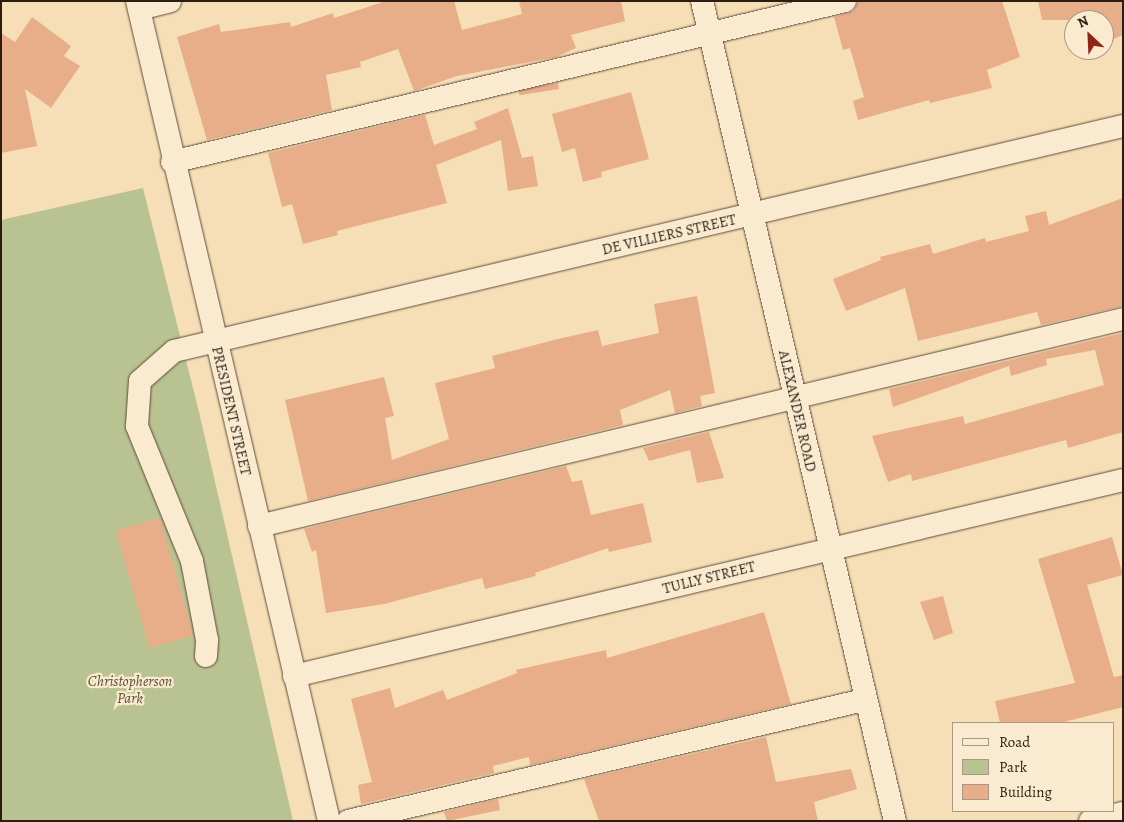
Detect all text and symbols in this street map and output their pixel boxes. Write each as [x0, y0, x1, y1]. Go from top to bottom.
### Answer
north arrow [1064, 10, 1114, 60]
text: N [1074, 11, 1092, 33]
street label: DE VILLIERS STREET [600, 211, 738, 259]
street label: PRESIDENT STREET [207, 345, 255, 477]
street label: ALEXANDER ROAD [774, 348, 820, 474]
street label: TULLY STREET [661, 558, 757, 598]
park label: Christopherson Park [88, 672, 172, 707]
legend [952, 722, 1114, 812]
text: Road [999, 732, 1030, 752]
text: Park [999, 757, 1027, 777]
text: Building [999, 782, 1052, 802]

